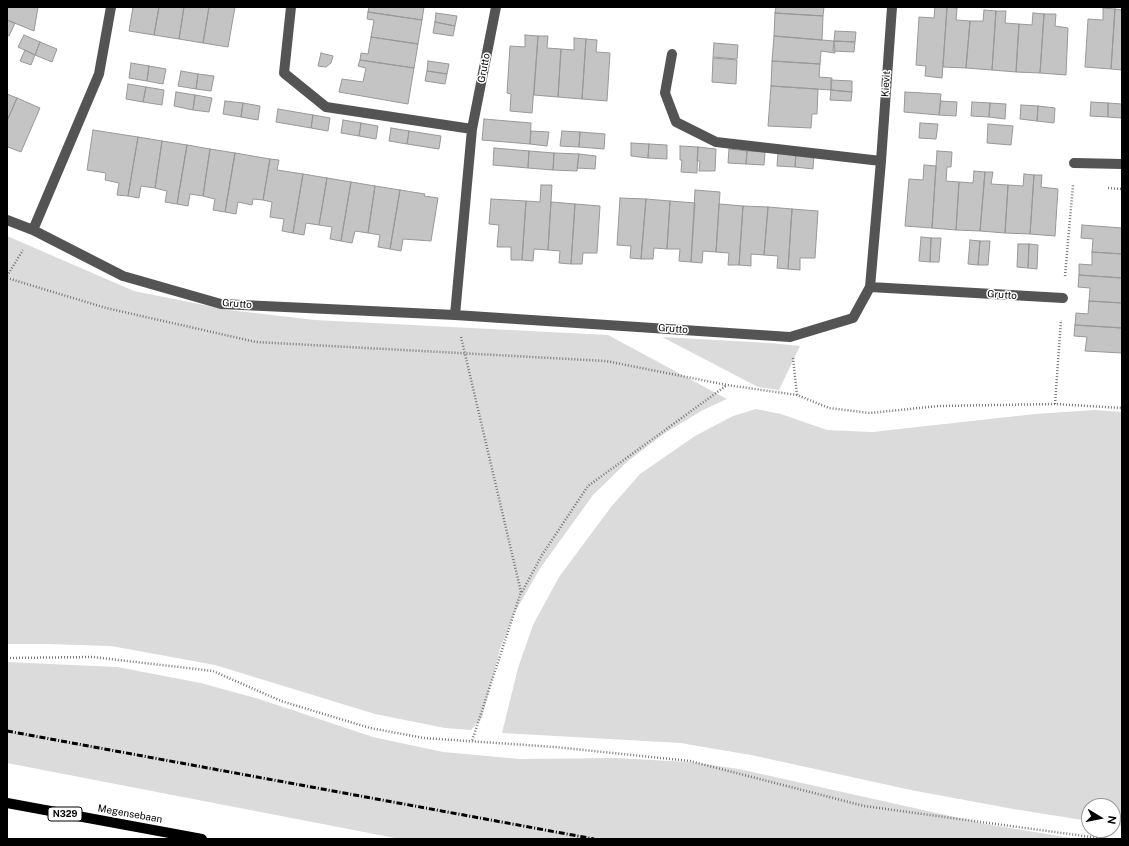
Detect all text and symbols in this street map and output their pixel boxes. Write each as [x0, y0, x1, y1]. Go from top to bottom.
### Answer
street label: Grutto [475, 52, 493, 84]
street label: Kievit [879, 70, 893, 98]
street label: Grutto [987, 288, 1017, 302]
street label: Grutto [222, 297, 252, 311]
street label: Grutto [658, 322, 688, 336]
north arrow [1081, 798, 1121, 838]
street label: Megensebaan [97, 802, 163, 826]
road number: N329 [48, 807, 82, 821]
text: N [1105, 815, 1118, 825]

